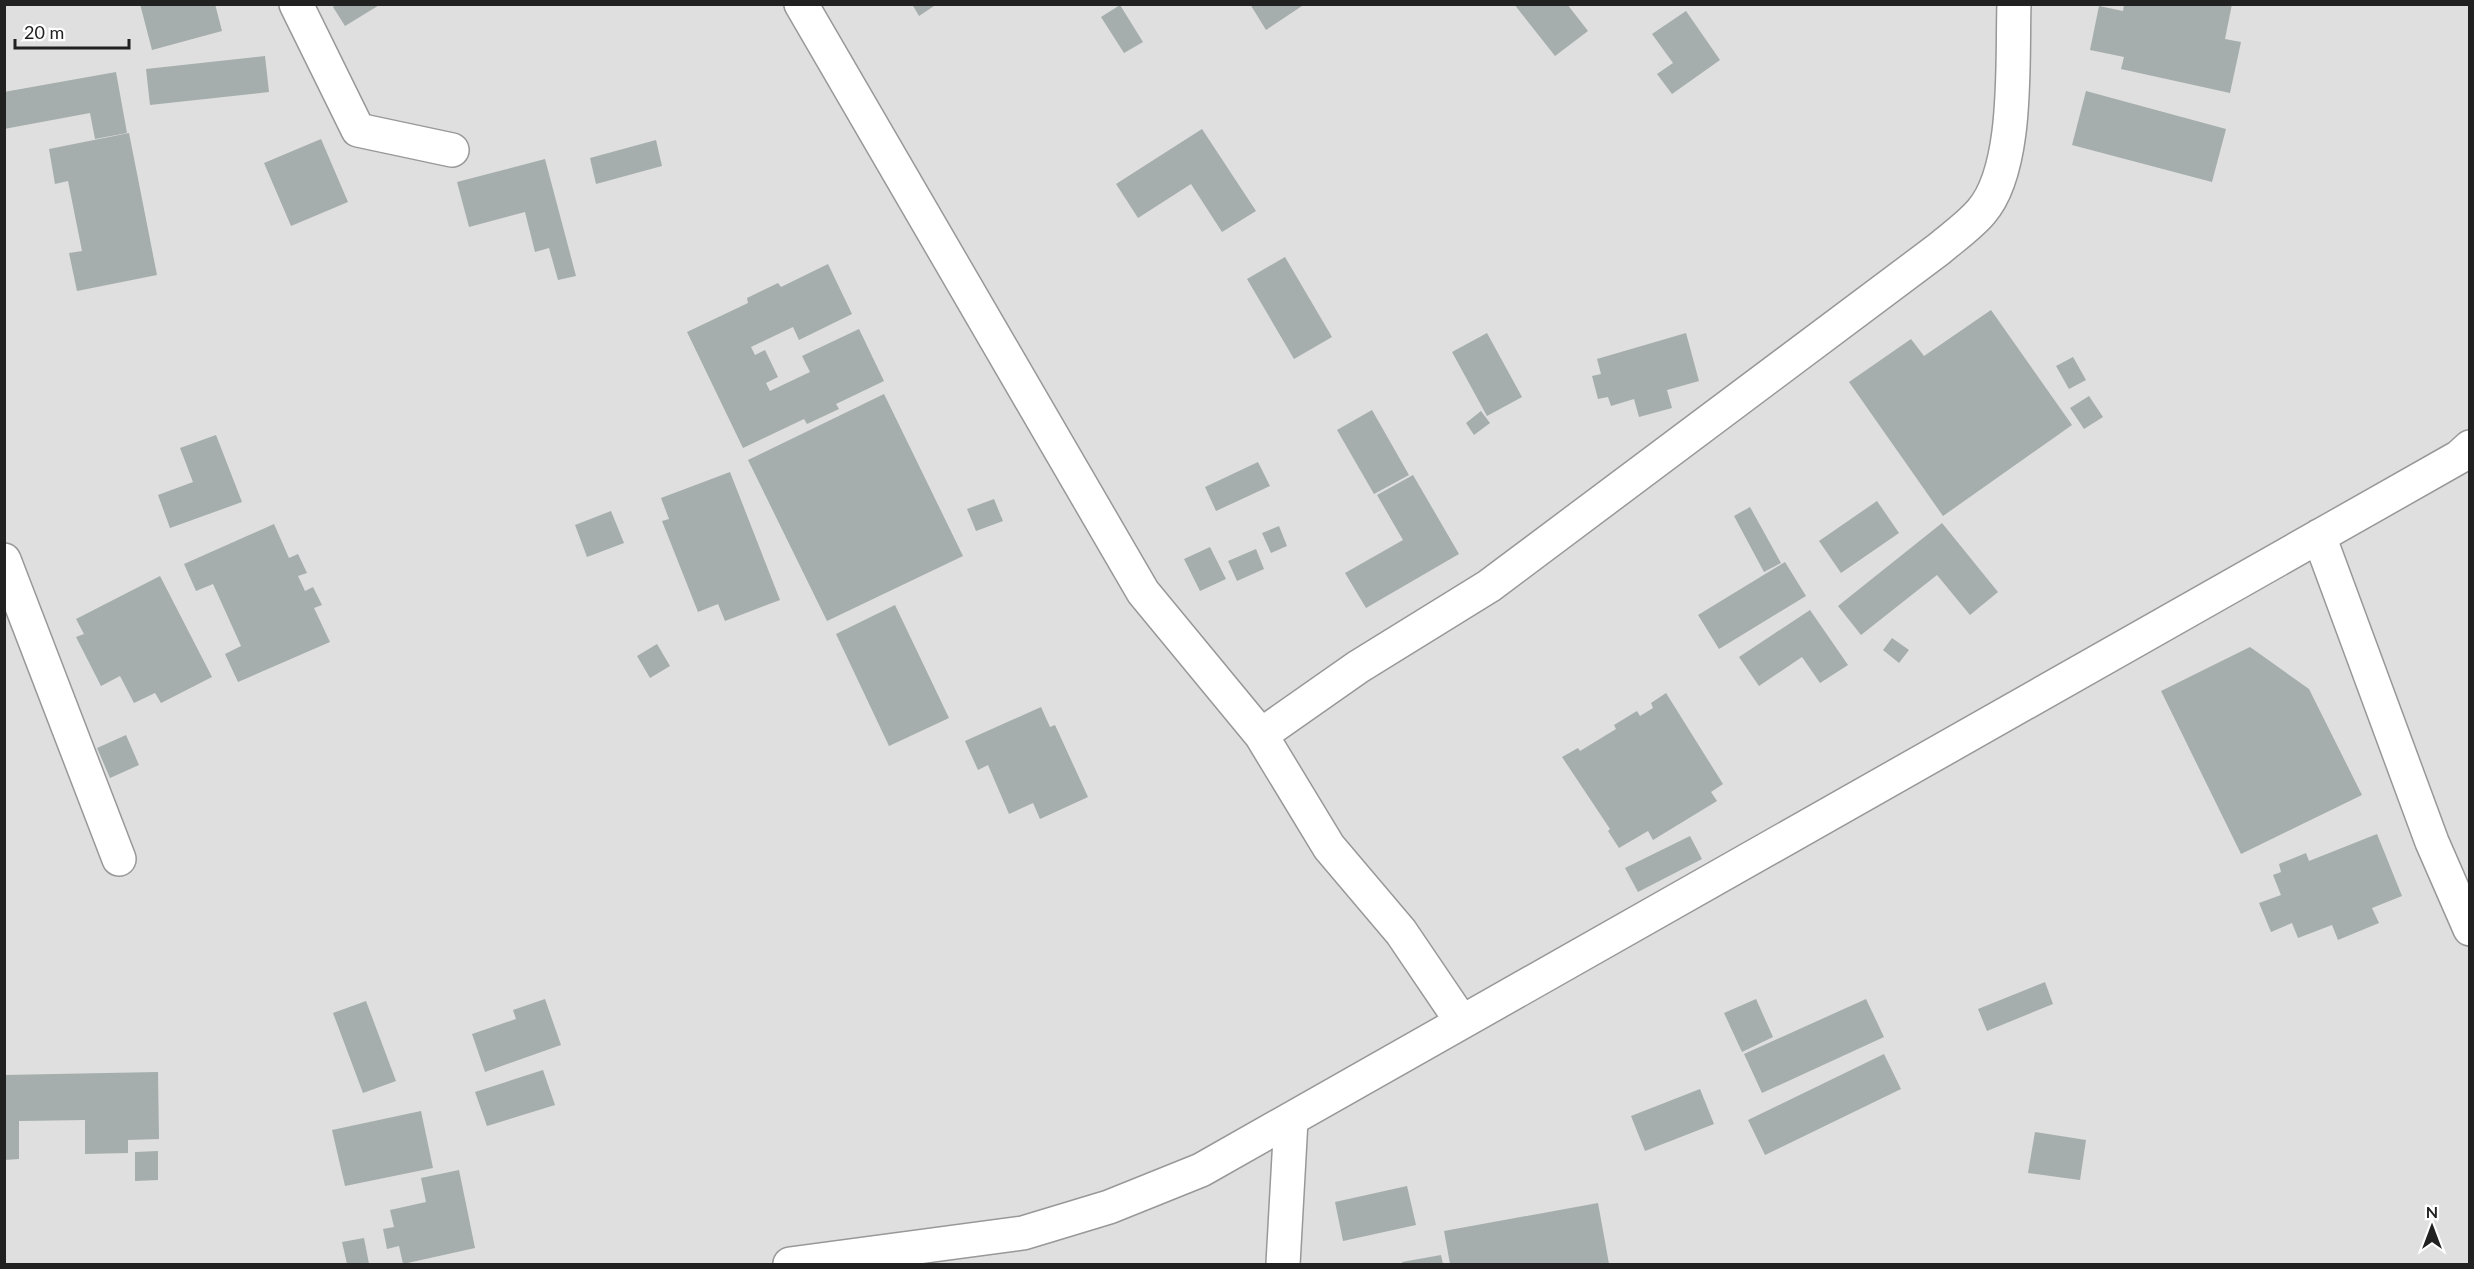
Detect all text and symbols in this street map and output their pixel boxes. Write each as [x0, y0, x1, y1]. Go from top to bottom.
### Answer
scale bar [15, 12, 129, 50]
text: 20 m [24, 21, 64, 43]
north arrow [2402, 1197, 2462, 1257]
text: N [2426, 1202, 2438, 1221]

